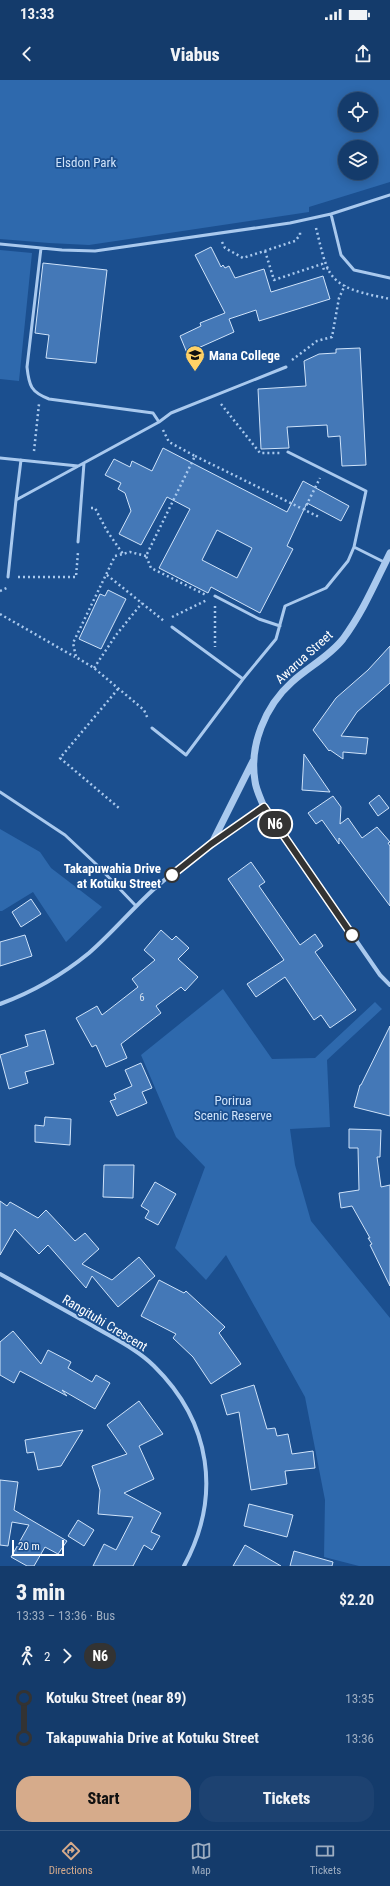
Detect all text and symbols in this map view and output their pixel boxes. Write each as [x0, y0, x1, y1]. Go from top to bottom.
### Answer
text: 13:33 [20, 5, 54, 23]
icon: back [16, 43, 38, 65]
icon: share [352, 43, 374, 65]
text: Viabus [170, 44, 220, 65]
map controls [338, 92, 378, 180]
button: locate [338, 92, 378, 132]
button: layers [338, 140, 378, 180]
park label: Elsdon Park [56, 155, 117, 170]
school or university icon: Mana College [184, 344, 206, 372]
place label: Mana College [209, 348, 280, 363]
street label: Awarua Street [272, 627, 336, 687]
line badge: N6 [257, 811, 293, 837]
text: N6 [267, 816, 283, 832]
place label: Takapuwahia Drive at Kotuku Street [64, 861, 161, 891]
marker: Takapuwahia Drive at Kotuku Street [164, 867, 180, 883]
unlabelled marker [344, 927, 360, 943]
house number: 6 [139, 991, 145, 1004]
park label: Porirua Scenic Reserve [194, 1093, 272, 1123]
street label: Rangituhi Crescent [60, 1292, 150, 1354]
scale bar [12, 1538, 64, 1557]
text: 20 m [18, 1540, 40, 1553]
text: 3 min [16, 1580, 65, 1605]
text: $2.20 [339, 1591, 374, 1609]
text: 13:33 – 13:36 · Bus [16, 1608, 115, 1623]
icon: walk [16, 1645, 38, 1667]
icon: forward [56, 1645, 78, 1667]
text: N6 [92, 1648, 108, 1664]
text: 2 [44, 1649, 50, 1664]
text: Kotuku Street (near 89) [46, 1689, 186, 1707]
text: 13:35 [345, 1691, 374, 1706]
text: Takapuwahia Drive at Kotuku Street [46, 1729, 259, 1747]
text: 13:36 [345, 1731, 374, 1746]
button: Start [16, 1776, 191, 1822]
button: Tickets [199, 1776, 374, 1822]
tab: Directions [49, 1840, 93, 1877]
tab: Map [190, 1840, 212, 1877]
tab: Tickets [310, 1840, 341, 1877]

